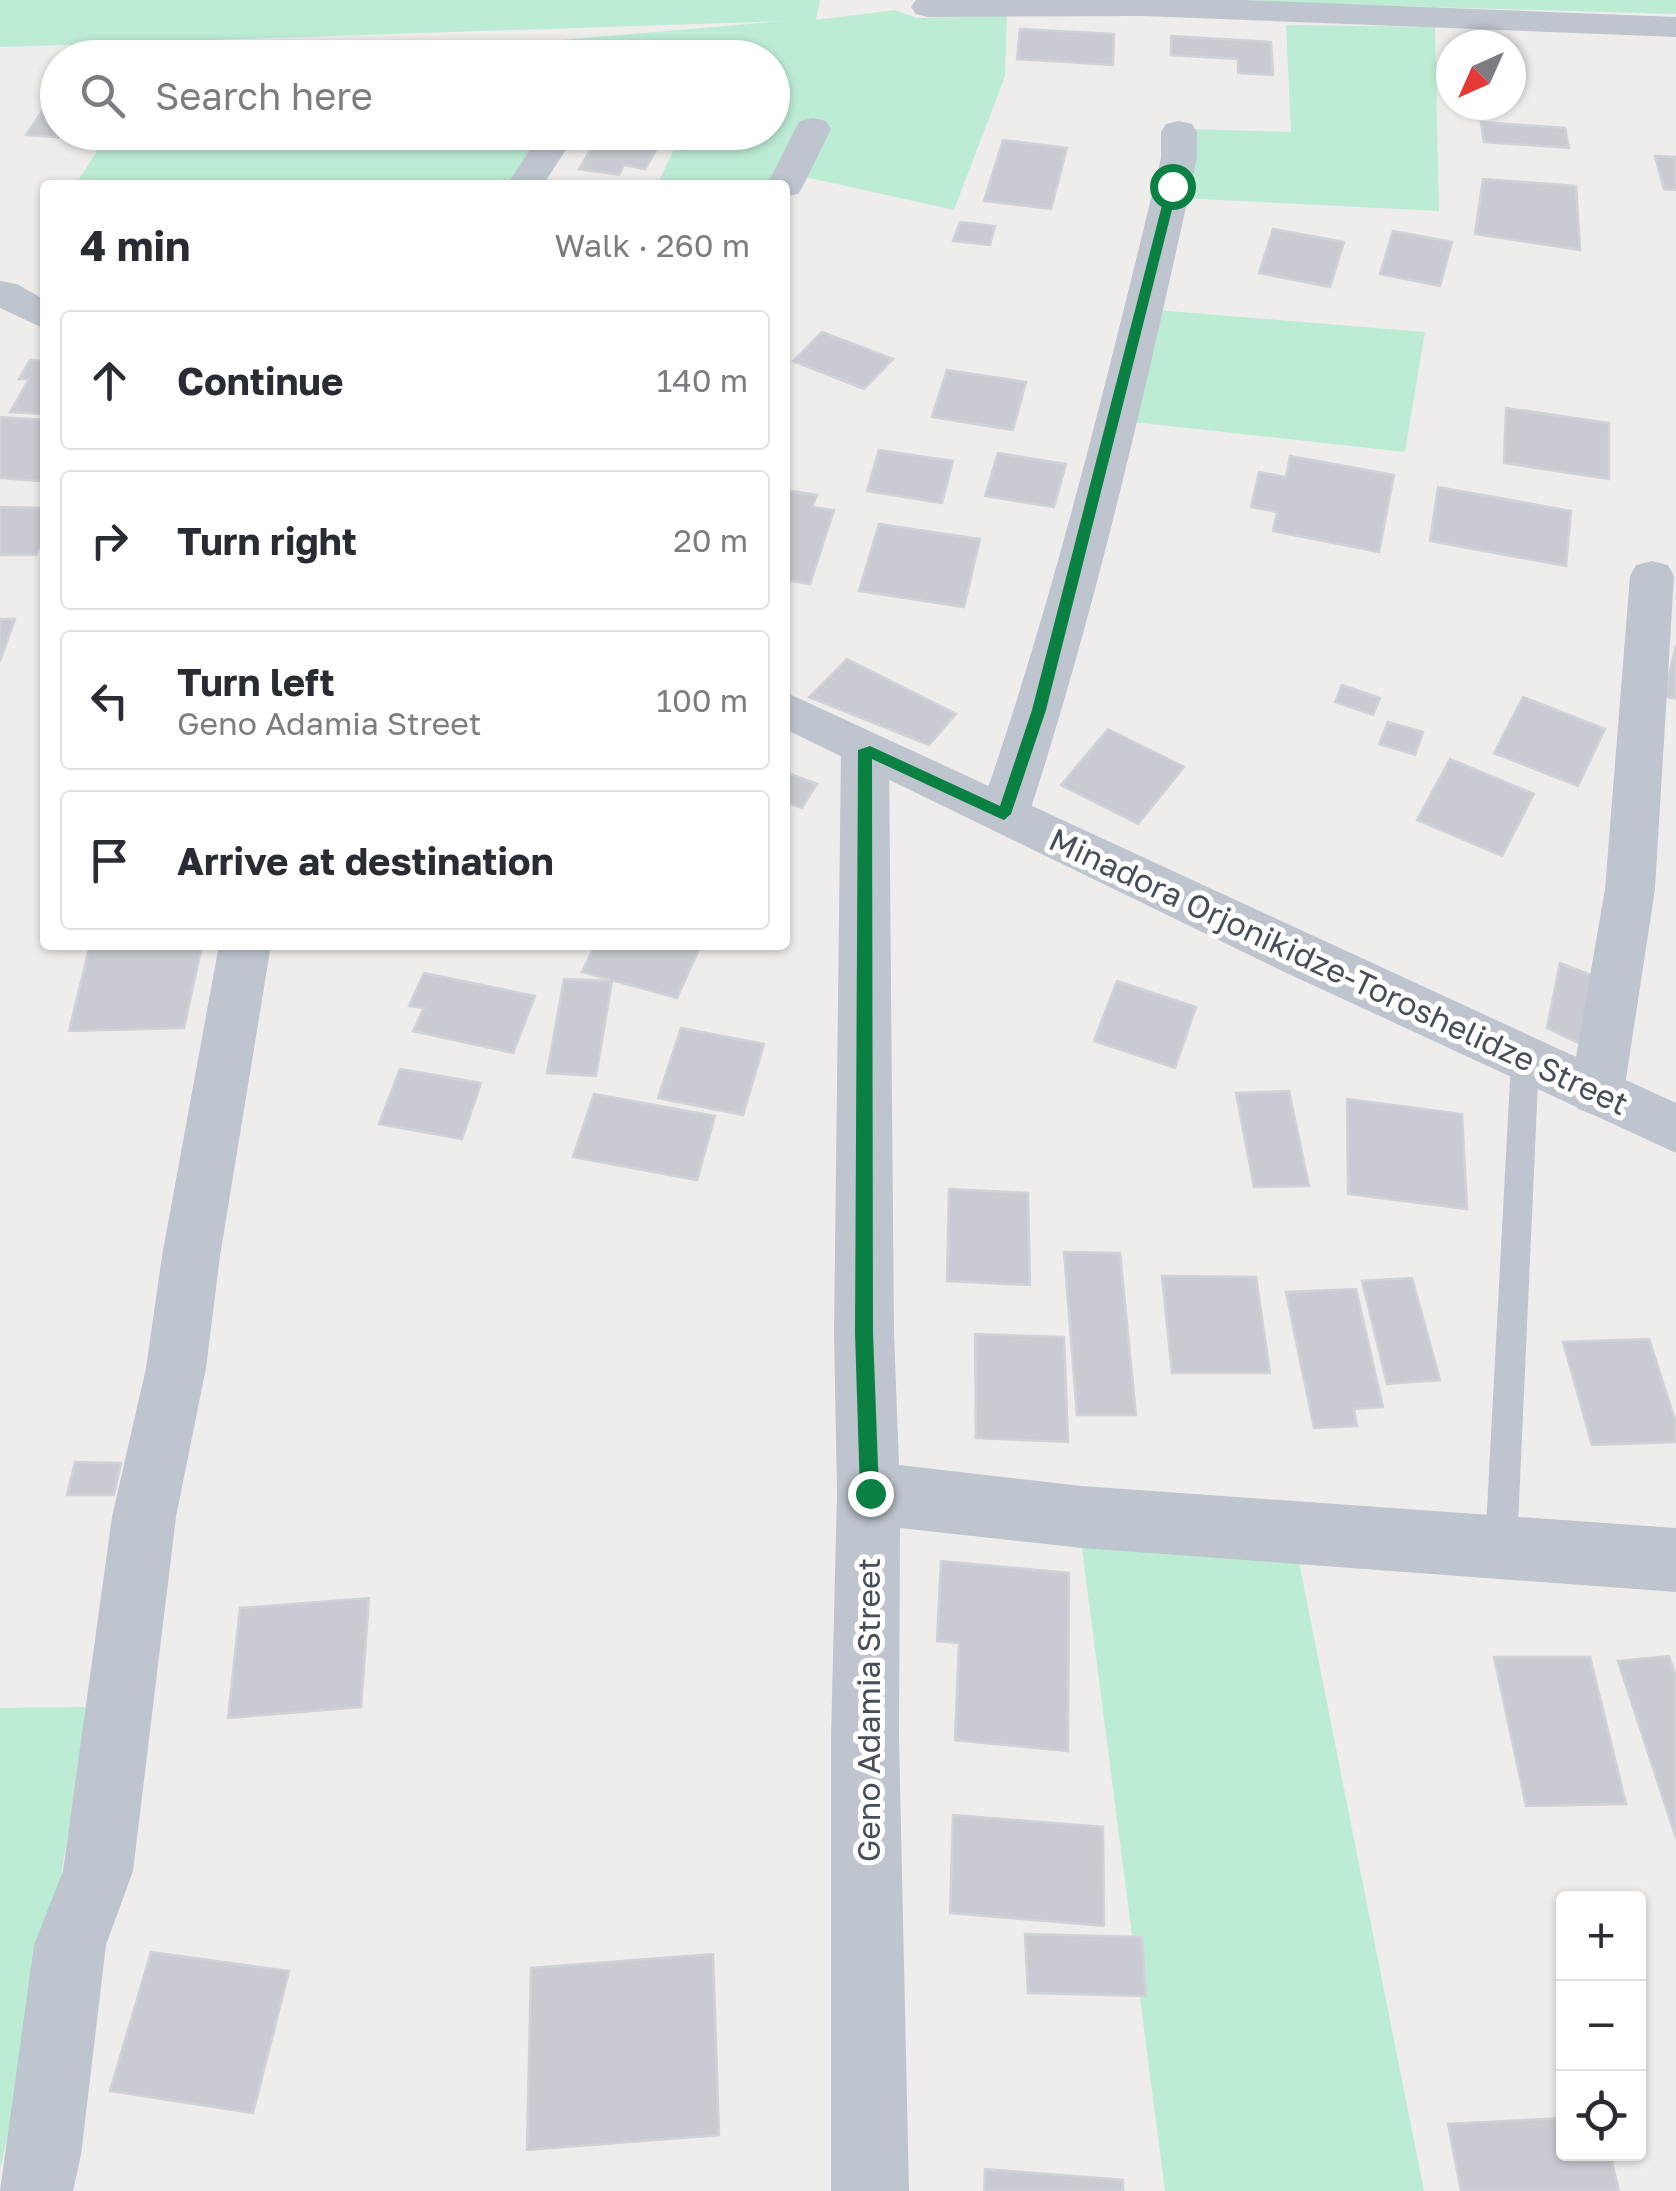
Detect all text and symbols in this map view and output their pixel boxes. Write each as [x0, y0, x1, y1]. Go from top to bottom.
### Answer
north arrow [1436, 30, 1526, 120]
search box [40, 40, 790, 150]
icon: search [75, 68, 130, 123]
text: Search here [155, 73, 373, 118]
route start [1150, 164, 1196, 210]
text: 4 min [80, 220, 190, 270]
text: Walk · 260 m [554, 226, 750, 264]
icon: ahead [82, 353, 137, 408]
text: Continue [177, 358, 343, 403]
text: 140 m [657, 361, 748, 399]
icon: right [82, 513, 137, 568]
text: Turn right [177, 518, 357, 563]
text: 20 m [673, 521, 748, 559]
text: Turn left [177, 659, 335, 704]
icon: left [82, 673, 137, 728]
text: 100 m [656, 681, 748, 719]
text: Geno Adamia Street [177, 704, 482, 742]
street label: Minadora Orjonikidze-Toroshelidze Street [1043, 820, 1635, 1122]
icon: arrive [82, 833, 137, 888]
text: Arrive at destination [177, 838, 554, 883]
route end [848, 1471, 894, 1517]
street label: Geno Adamia Street [849, 1558, 887, 1862]
map controls [1556, 1891, 1646, 2161]
button: + [1556, 1891, 1646, 1981]
button: − [1556, 1981, 1646, 2071]
button: locate [1556, 2071, 1646, 2161]

